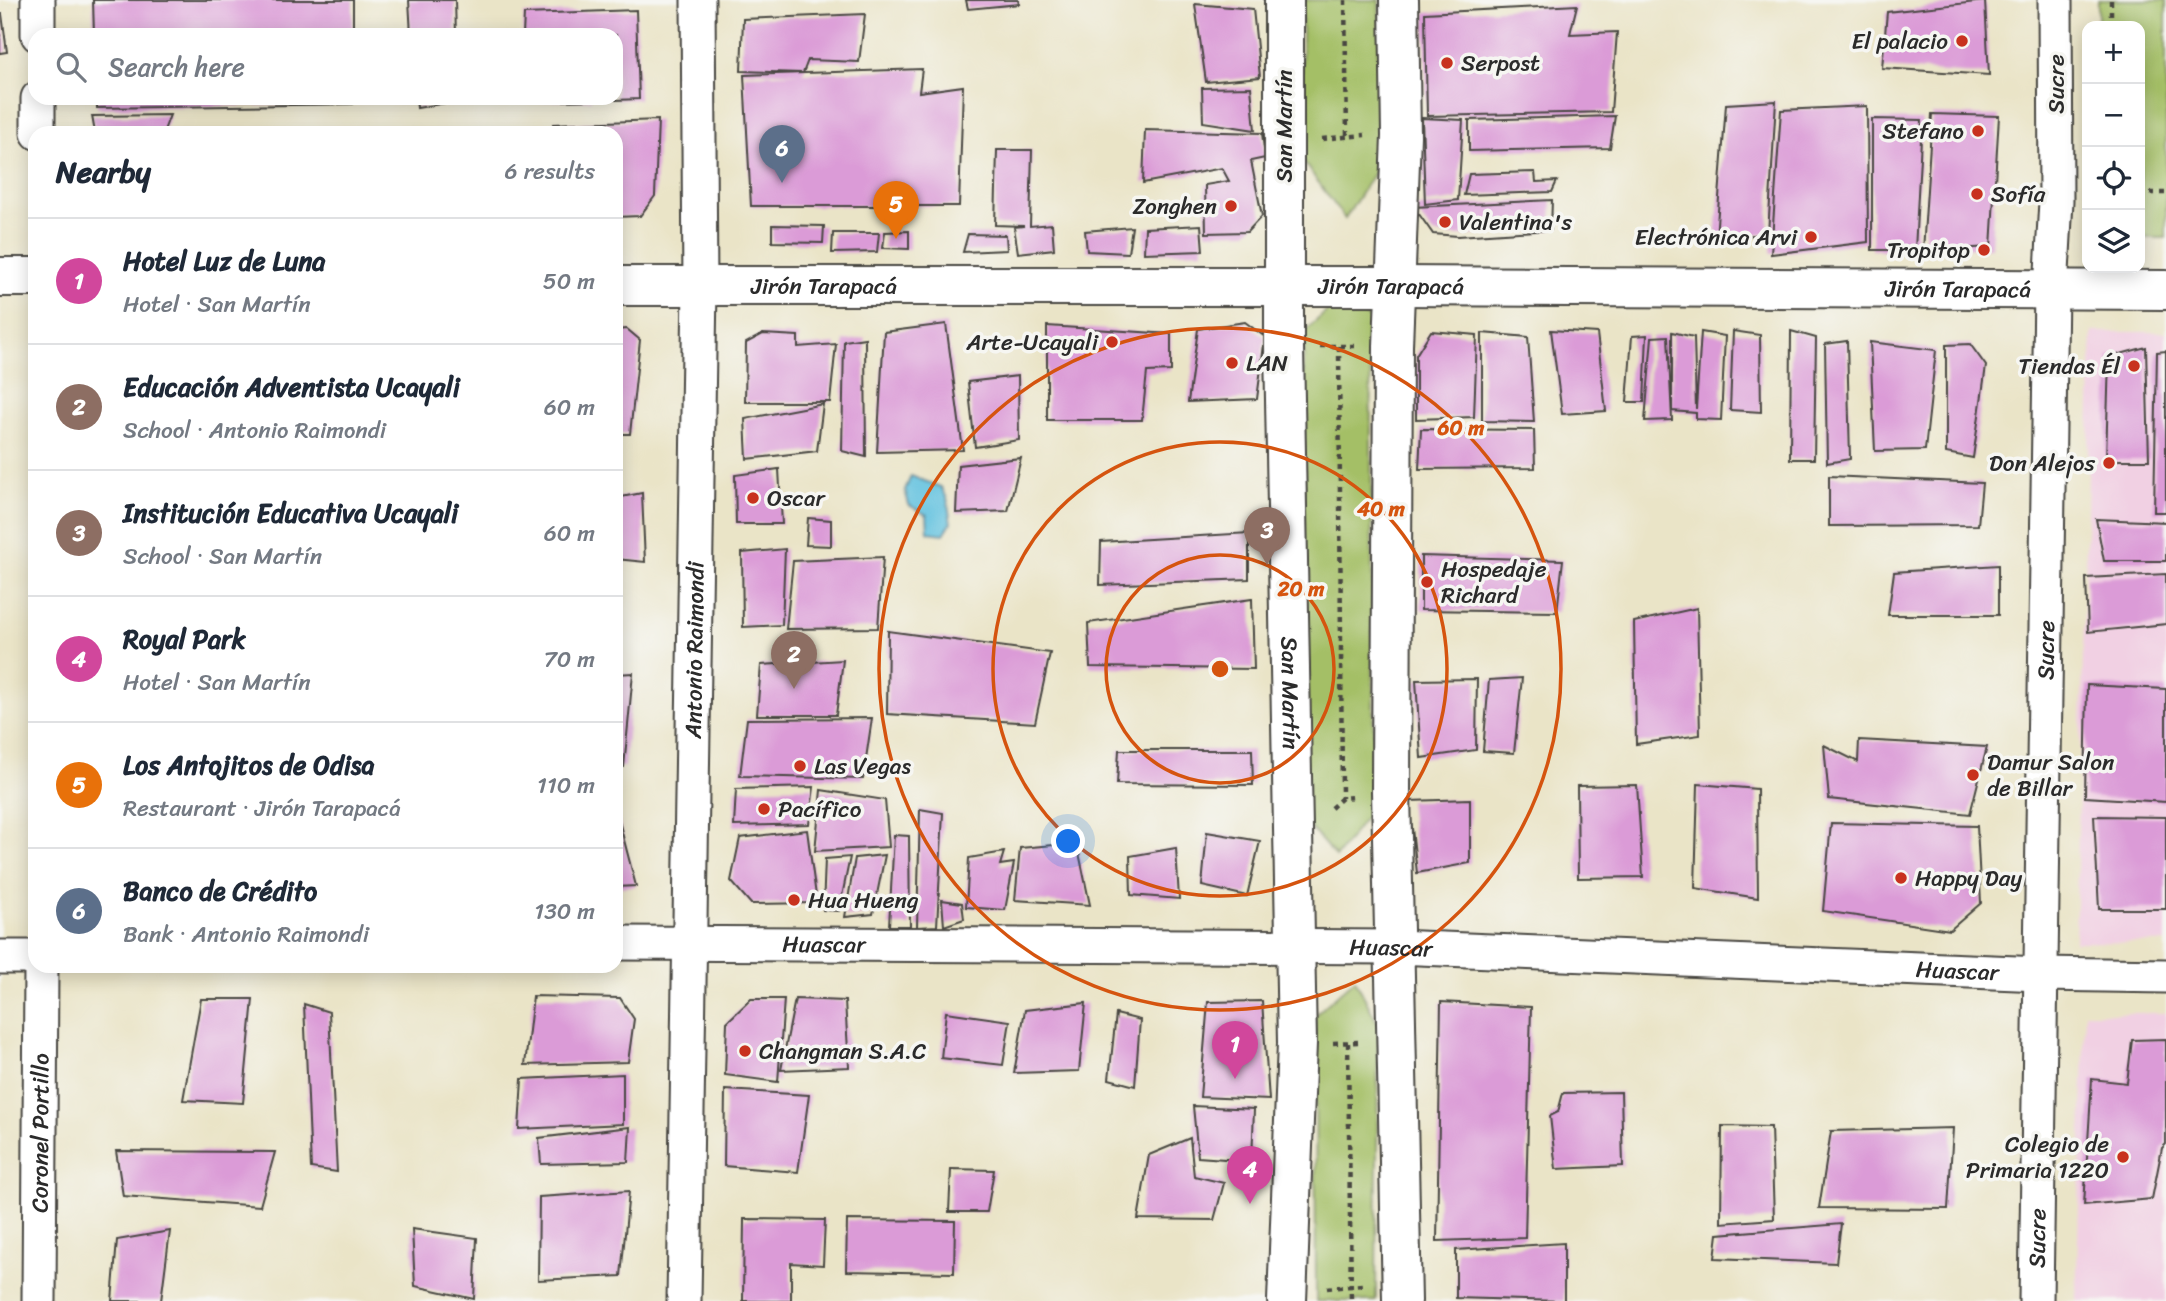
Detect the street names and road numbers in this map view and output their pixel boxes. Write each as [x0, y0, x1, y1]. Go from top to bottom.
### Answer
street label: Sucre [2036, 54, 2077, 114]
street label: San Martín [1264, 69, 1305, 183]
street label: Jirón Tarapacá [750, 266, 897, 307]
street label: Jirón Tarapacá [1317, 266, 1464, 307]
street label: Jirón Tarapacá [1884, 268, 2031, 310]
street label: Antonio Raimondi [672, 560, 716, 740]
street label: Sucre [2025, 620, 2067, 680]
street label: San Martín [1269, 636, 1312, 750]
street label: Huascar [782, 923, 867, 965]
street label: Huascar [1349, 926, 1435, 969]
street label: Huascar [1915, 948, 2001, 993]
street label: Coronel Portillo [19, 1053, 61, 1213]
street label: Sucre [2016, 1208, 2058, 1268]

